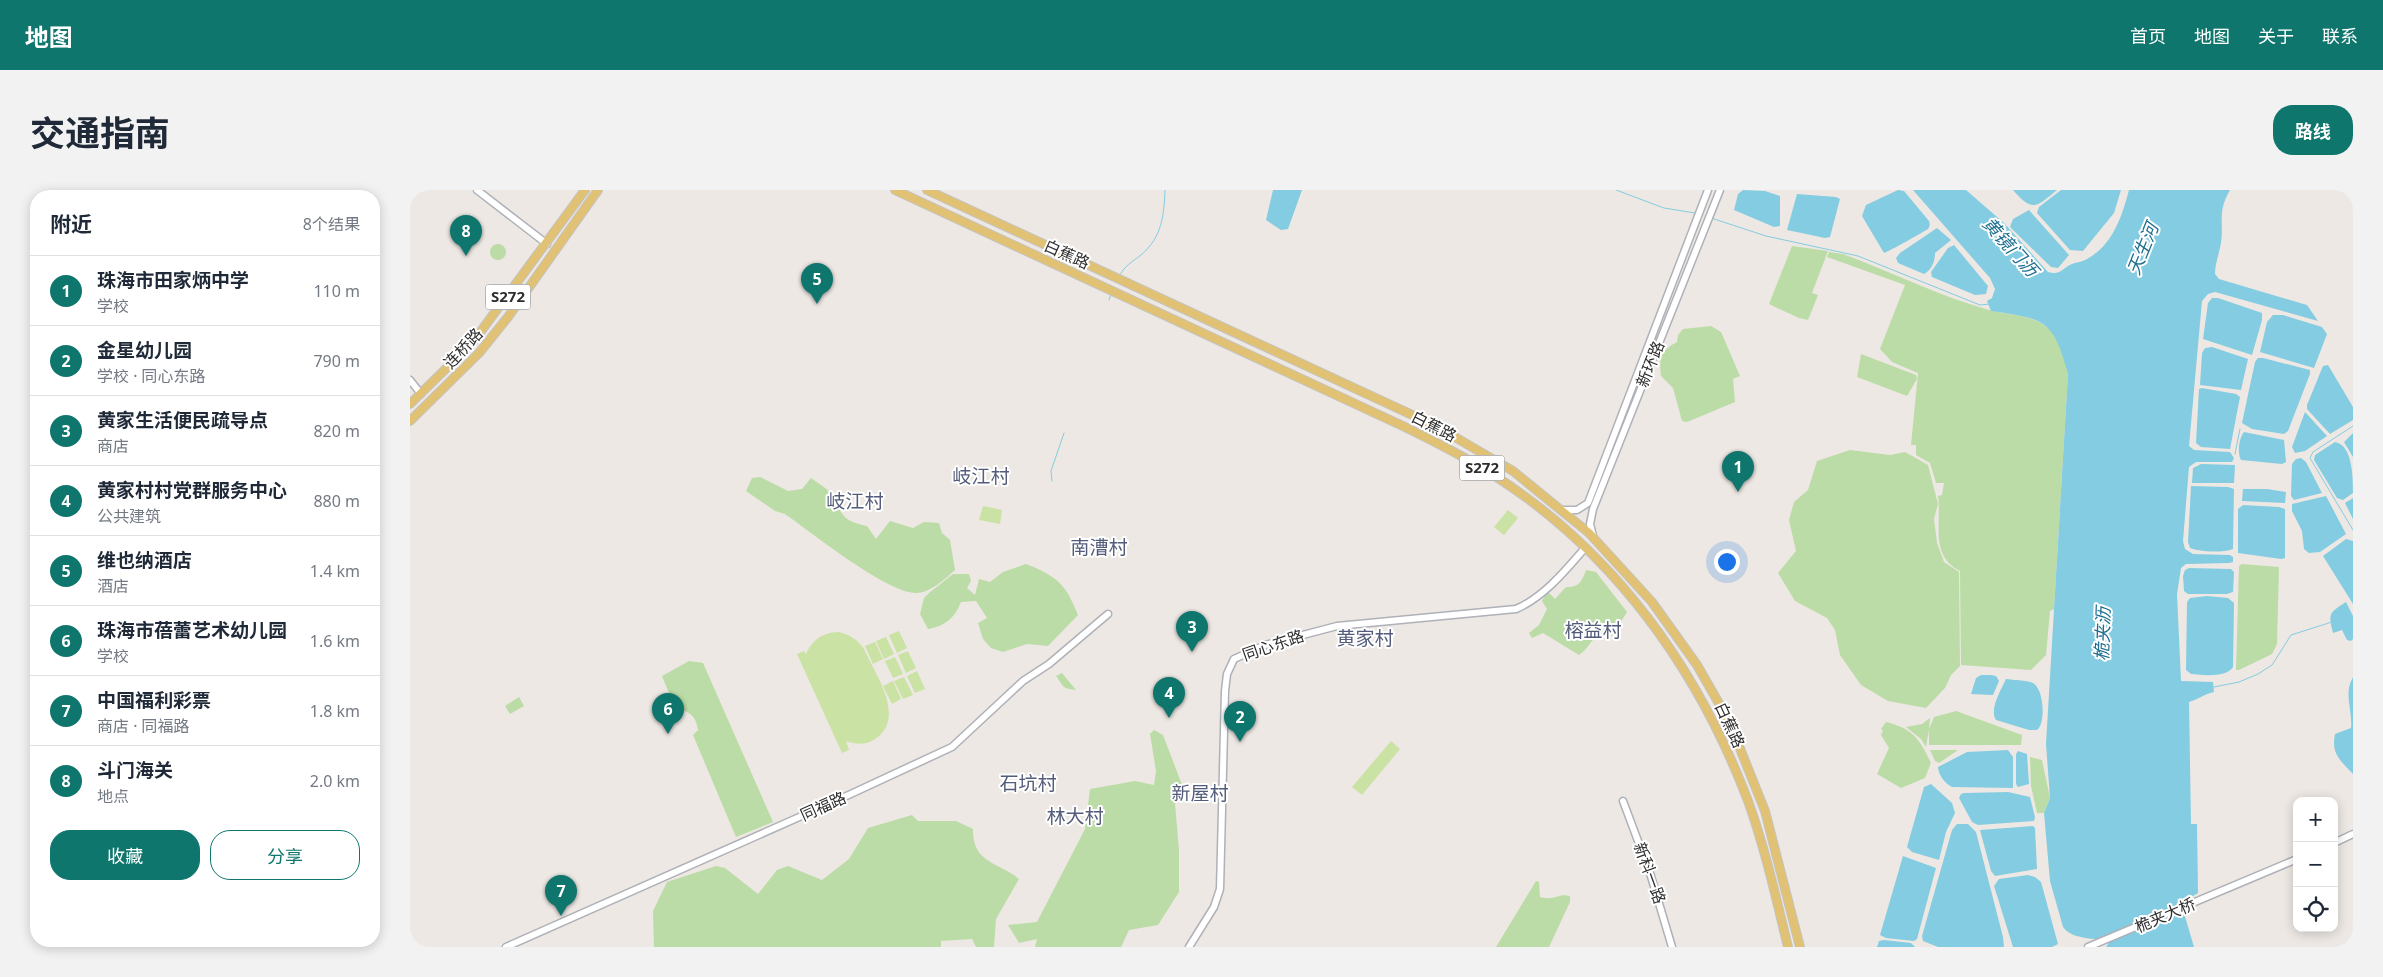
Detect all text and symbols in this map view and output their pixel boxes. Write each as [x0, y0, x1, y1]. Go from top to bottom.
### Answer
text: 地图 [25, 20, 73, 53]
text: 首页 [2130, 24, 2166, 48]
text: 地图 [2194, 24, 2230, 48]
text: 关于 [2258, 24, 2294, 48]
text: 联系 [2322, 24, 2358, 48]
button: 路线 [2273, 105, 2353, 155]
text: 交通指南 [30, 109, 170, 156]
text: 附近 [50, 210, 92, 238]
water label: 黄镜门沥 [1978, 212, 2046, 283]
text: 8个结果 [303, 213, 360, 235]
pin: 8 [450, 215, 482, 256]
water label: 天生河 [2121, 216, 2164, 278]
street label: 白蕉路 [1041, 234, 1093, 274]
pin: 5 [801, 263, 833, 304]
text: 珠海市田家炳中学 [97, 267, 249, 293]
text: 1 [61, 280, 71, 302]
text: 110 m [313, 280, 360, 302]
road number: S272 [486, 284, 530, 310]
text: 学校 [97, 295, 129, 317]
street label: 连桥路 [439, 323, 487, 373]
text: 金星幼儿园 [97, 337, 192, 363]
street label: 新环路 [1631, 338, 1669, 390]
text: 2 [61, 350, 71, 372]
text: 790 m [313, 350, 360, 372]
text: 学校 · 同心东路 [97, 365, 206, 387]
street label: 白蕉路 [1408, 405, 1460, 447]
text: 黄家生活便民疏导点 [97, 407, 268, 433]
text: 3 [61, 420, 71, 442]
text: 820 m [313, 420, 360, 442]
text: 商店 [97, 435, 129, 457]
pin: 1 [1722, 451, 1754, 492]
road number: S272 [1460, 456, 1504, 480]
district label: 岐江村 [952, 463, 1010, 489]
text: 黄家村村党群服务中心 [97, 477, 287, 503]
district label: 岐江村 [826, 488, 884, 514]
text: 4 [61, 490, 71, 512]
text: 880 m [313, 490, 360, 512]
text: 公共建筑 [97, 505, 161, 527]
district label: 南漕村 [1070, 534, 1128, 560]
text: 维也纳酒店 [97, 547, 192, 573]
your location [1714, 549, 1740, 575]
text: 5 [61, 560, 71, 582]
text: 1.4 km [310, 560, 360, 582]
text: 酒店 [97, 575, 129, 597]
water label: 桅夹沥 [2089, 604, 2115, 661]
pin: 3 [1176, 611, 1208, 652]
text: 珠海市蓓蕾艺术幼儿园 [97, 617, 287, 643]
district label: 榕益村 [1564, 617, 1622, 643]
street label: 同心东路 [1239, 624, 1307, 666]
district label: 黄家村 [1336, 625, 1394, 651]
text: 6 [61, 630, 71, 652]
text: 1.6 km [310, 630, 360, 652]
text: 学校 [97, 645, 129, 667]
pin: 4 [1153, 677, 1185, 718]
text: 中国福利彩票 [97, 687, 211, 713]
pin: 6 [652, 693, 684, 734]
street label: 白蕉路 [1710, 699, 1750, 751]
text: 7 [61, 700, 71, 722]
text: 1.8 km [310, 700, 360, 722]
pin: 2 [1224, 701, 1256, 742]
text: 商店 · 同福路 [97, 715, 190, 737]
text: 斗门海关 [97, 757, 173, 783]
text: 8 [61, 770, 71, 792]
text: 2.0 km [310, 770, 360, 792]
district label: 石坑村 [999, 770, 1057, 796]
district label: 新屋村 [1171, 780, 1229, 806]
text: 地点 [97, 785, 129, 807]
street label: 同福路 [797, 786, 849, 826]
map controls [2293, 797, 2338, 932]
button: + [2293, 797, 2338, 842]
district label: 林大村 [1046, 803, 1104, 829]
button: 收藏 [50, 830, 200, 880]
button: 分享 [210, 830, 360, 880]
street label: 新科一路 [1629, 839, 1671, 907]
button: − [2293, 842, 2338, 887]
pin: 7 [545, 875, 577, 916]
button: locate [2293, 887, 2338, 932]
street label: 桅夹大桥 [2131, 892, 2199, 938]

